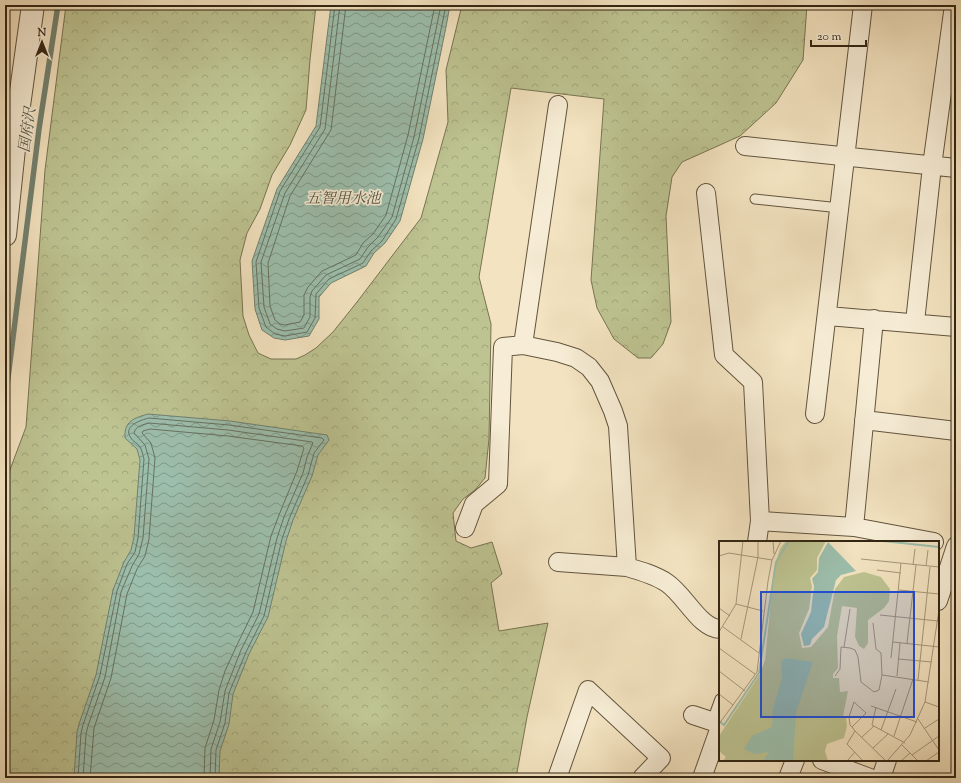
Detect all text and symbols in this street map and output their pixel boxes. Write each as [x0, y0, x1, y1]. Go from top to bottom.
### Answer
north arrow [22, 22, 62, 62]
scale bar [811, 22, 866, 48]
text: N [37, 25, 47, 41]
text: 20 m [817, 28, 842, 46]
water label: 国府沢 [15, 104, 42, 154]
water label: 五智用水池 [305, 189, 382, 210]
inset map [719, 541, 939, 761]

